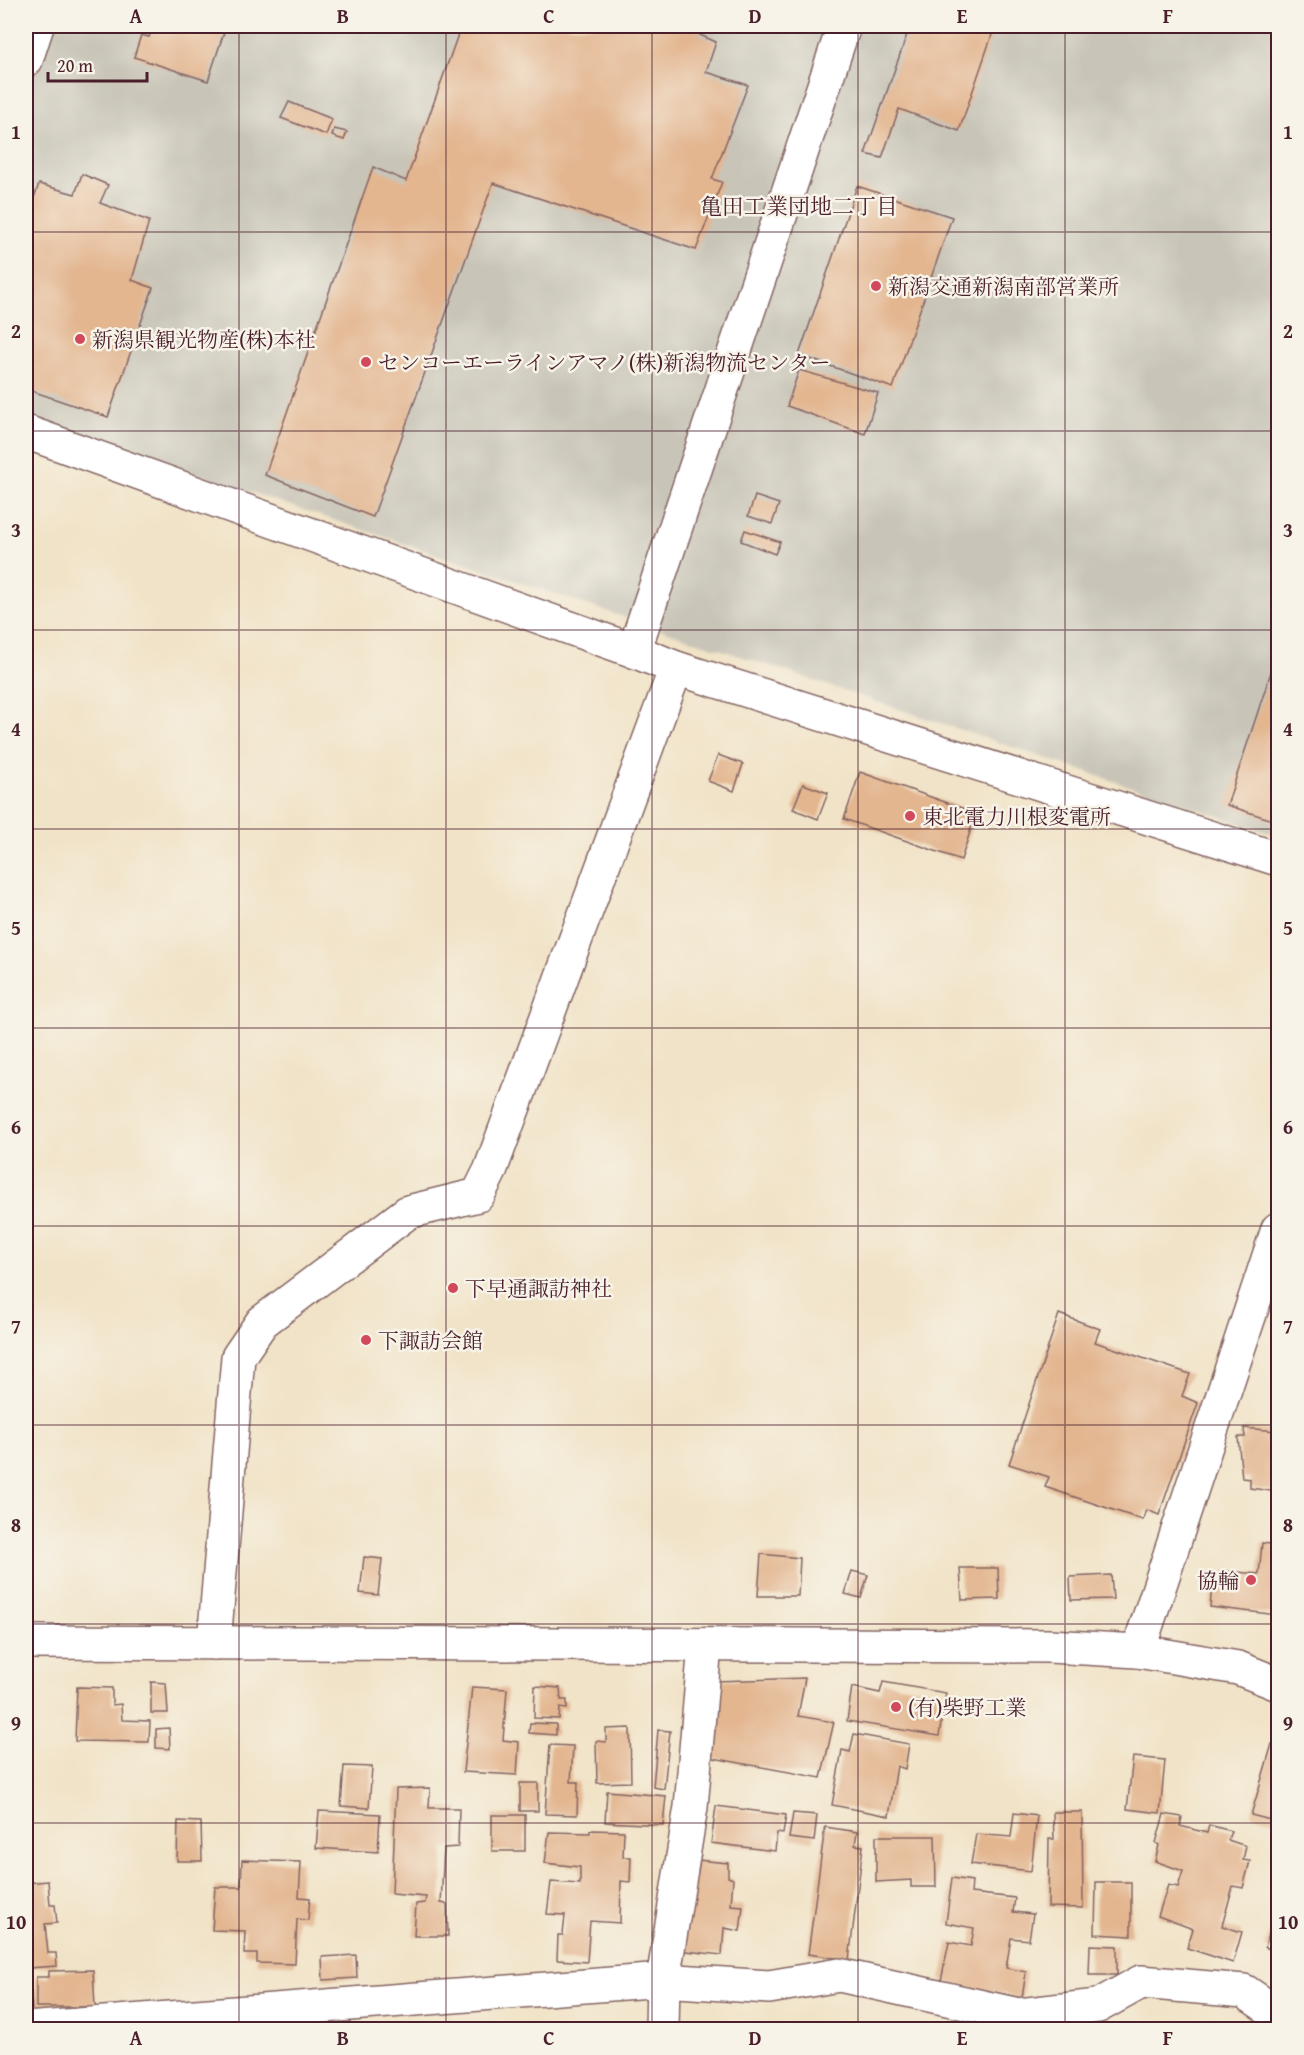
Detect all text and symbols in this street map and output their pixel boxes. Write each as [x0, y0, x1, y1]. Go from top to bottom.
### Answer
text: A [130, 1, 143, 30]
text: B [337, 1, 349, 30]
text: C [543, 1, 555, 30]
text: D [748, 1, 762, 30]
text: E [957, 1, 968, 30]
text: F [1163, 1, 1173, 30]
scale bar [48, 45, 147, 83]
text: 20 m [57, 52, 93, 79]
text: 1 [11, 117, 21, 146]
text: 1 [1283, 117, 1293, 146]
district label: 亀田工業団地二丁目 [700, 190, 898, 222]
place label: 新潟交通新潟南部営業所 [888, 271, 1119, 302]
marker: 新潟交通新潟南部営業所 [869, 279, 883, 293]
text: 2 [11, 316, 21, 345]
text: 2 [1283, 316, 1293, 345]
place label: 新潟県観光物産(株)本社 [92, 324, 316, 355]
marker: 新潟県観光物産(株)本社 [73, 332, 87, 346]
place label: センコーエーラインアマノ(株)新潟物流センター [378, 347, 830, 378]
marker: センコーエーラインアマノ(株)新潟物流センター [359, 355, 373, 369]
text: 3 [11, 515, 21, 544]
text: 3 [1283, 515, 1293, 544]
text: 4 [11, 714, 21, 743]
text: 4 [1283, 714, 1293, 743]
place label: 東北電力川根変電所 [922, 801, 1111, 832]
marker: 東北電力川根変電所 [903, 809, 917, 823]
text: 5 [11, 913, 21, 942]
text: 5 [1283, 913, 1293, 942]
text: 6 [11, 1112, 21, 1141]
text: 6 [1283, 1112, 1293, 1141]
place label: 下早通諏訪神社 [465, 1273, 612, 1304]
marker: 下早通諏訪神社 [446, 1281, 460, 1295]
text: 7 [11, 1311, 21, 1340]
text: 7 [1283, 1311, 1293, 1340]
place label: 下諏訪会館 [378, 1325, 483, 1356]
marker: 下諏訪会館 [359, 1333, 373, 1347]
text: 8 [11, 1510, 21, 1539]
text: 8 [1283, 1510, 1293, 1539]
place label: 協輪 [1197, 1565, 1239, 1596]
marker: 協輪 [1244, 1573, 1258, 1587]
place label: (有)柴野工業 [908, 1692, 1027, 1723]
marker: (有)柴野工業 [889, 1700, 903, 1714]
text: 9 [11, 1708, 21, 1737]
text: 9 [1283, 1708, 1293, 1737]
text: 10 [6, 1907, 26, 1936]
text: 10 [1278, 1907, 1298, 1936]
text: A [130, 2023, 143, 2052]
text: B [337, 2023, 349, 2052]
text: C [543, 2023, 555, 2052]
text: D [748, 2023, 762, 2052]
text: E [957, 2023, 968, 2052]
text: F [1163, 2023, 1173, 2052]

